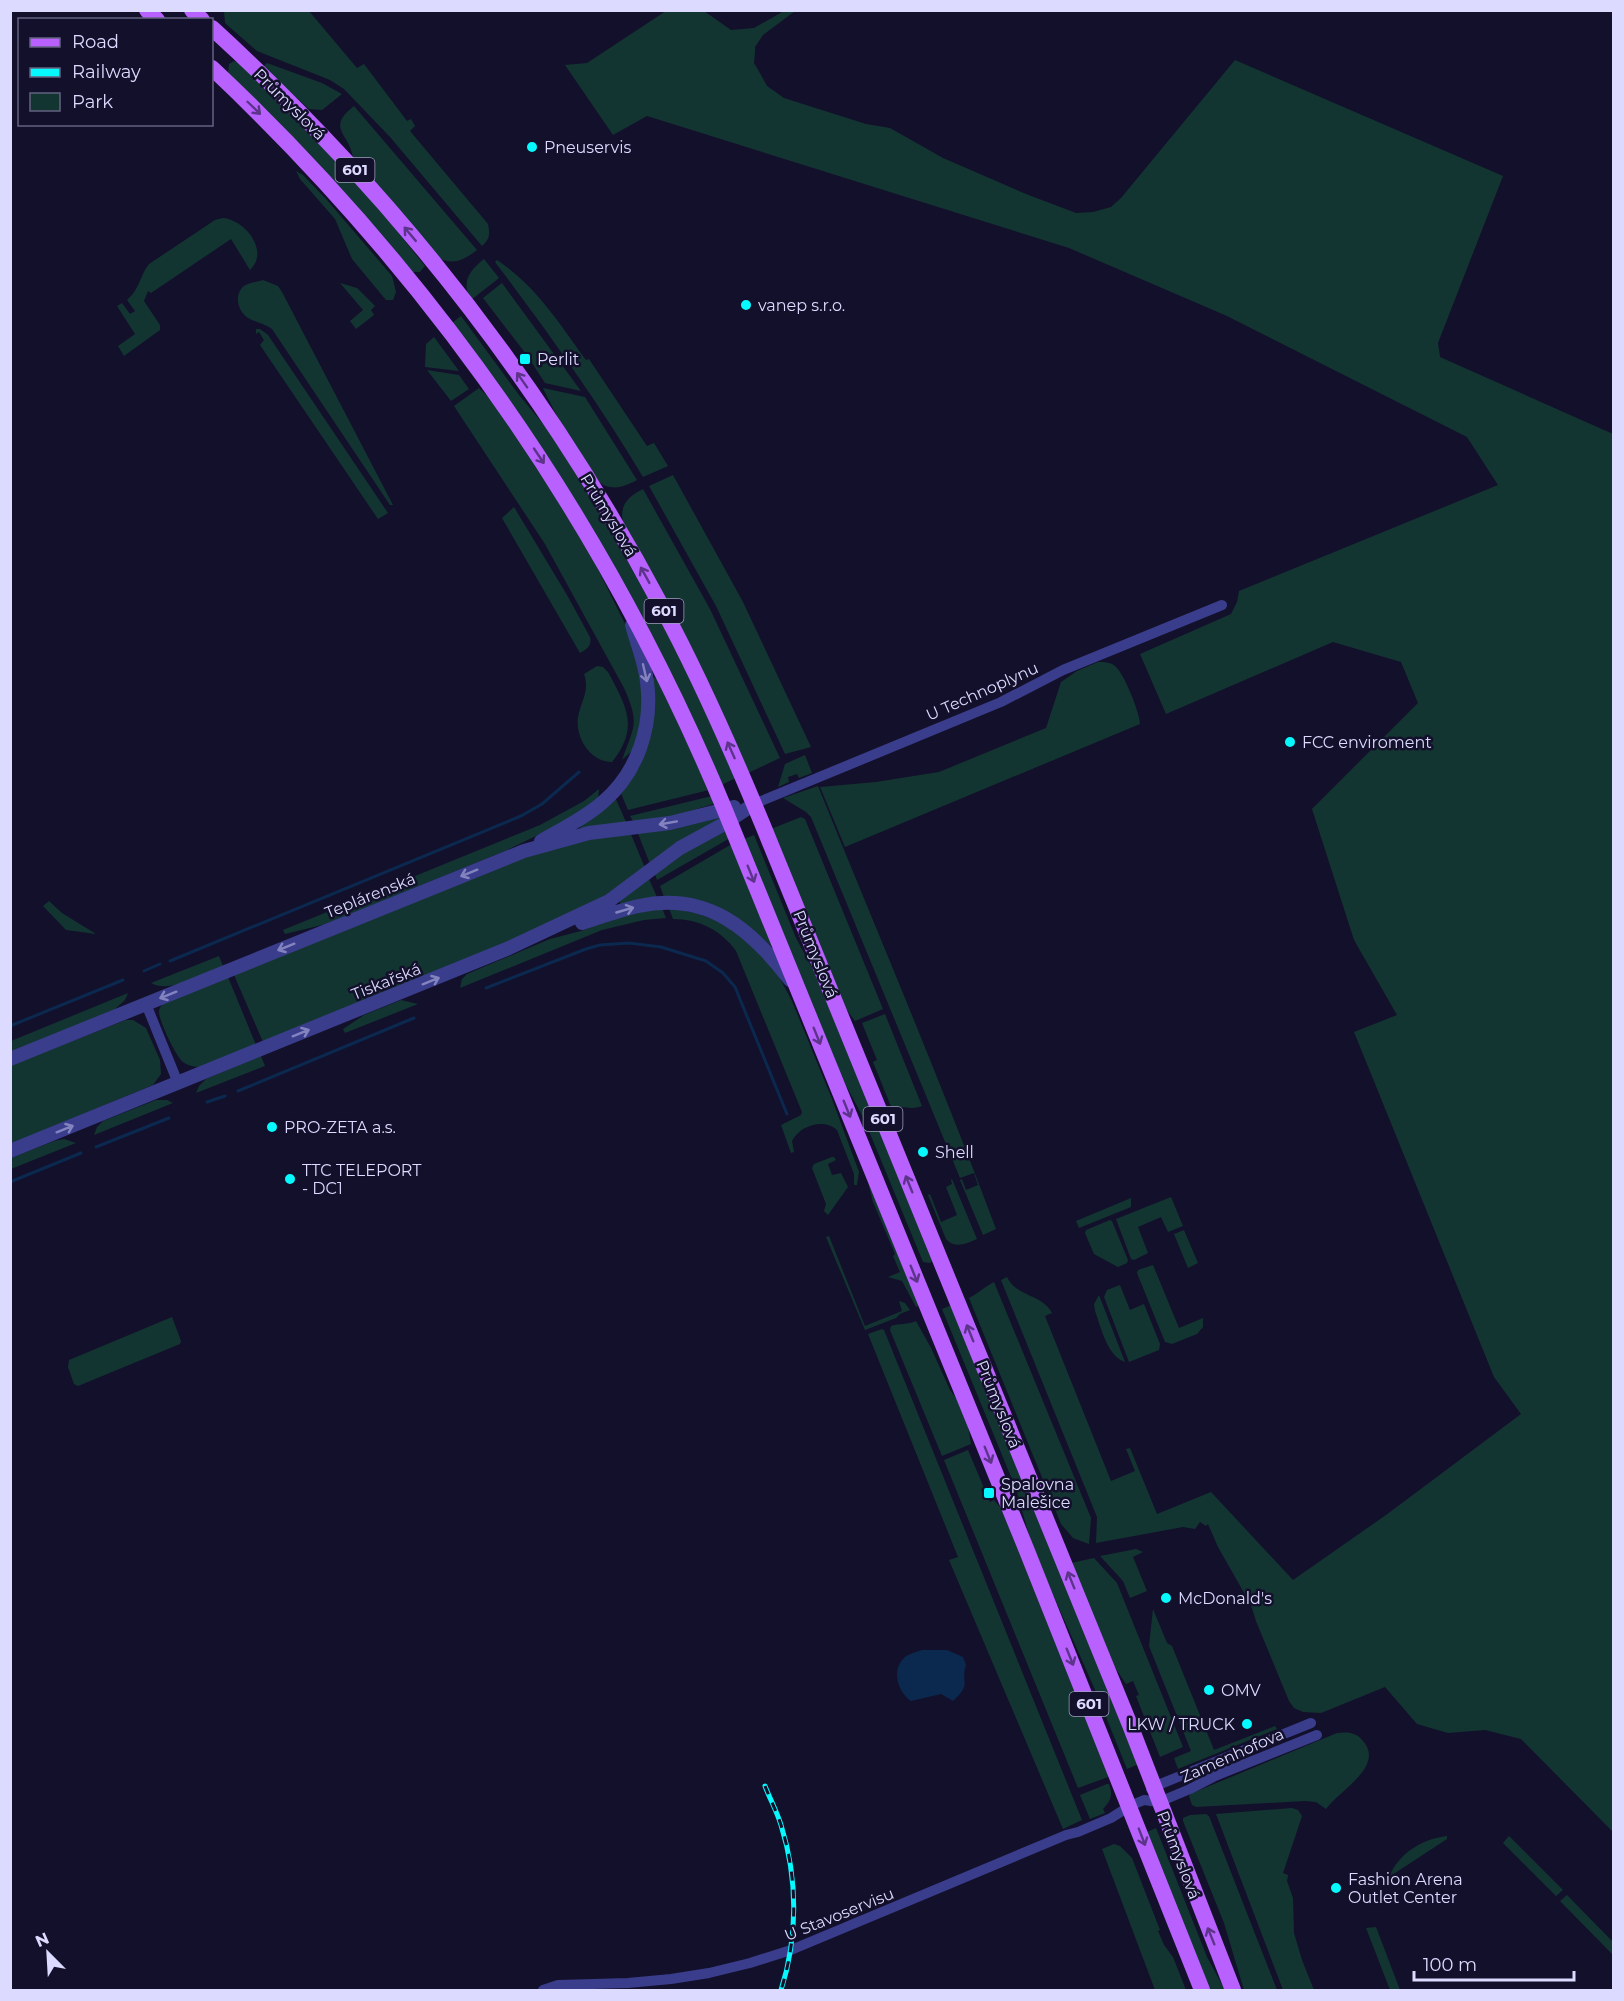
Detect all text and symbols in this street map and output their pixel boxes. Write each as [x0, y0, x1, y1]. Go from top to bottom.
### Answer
legend [18, 18, 213, 126]
text: Road [72, 31, 119, 53]
text: Railway [72, 61, 141, 83]
street label: Průmyslová [250, 65, 329, 144]
text: Park [72, 91, 113, 113]
one-way arrow [246, 101, 261, 115]
place label: Pneuservis [544, 138, 631, 157]
marker: Pneuservis [525, 140, 539, 154]
road number: 601 [336, 158, 374, 182]
one-way arrow [404, 226, 417, 242]
place label: vanep s.r.o. [758, 296, 845, 315]
marker: vanep s.r.o. [739, 298, 753, 312]
place label: Perlit [537, 350, 580, 369]
marker: Perlit [518, 352, 532, 366]
one-way arrow [516, 372, 528, 388]
one-way arrow [533, 447, 545, 464]
street label: Průmyslová [576, 470, 641, 560]
one-way arrow [639, 567, 651, 584]
road number: 601 [644, 599, 684, 623]
street label: U Technoplynu [923, 658, 1041, 725]
one-way arrow [640, 664, 652, 683]
place label: FCC enviroment [1302, 733, 1432, 752]
marker: FCC enviroment [1283, 735, 1297, 749]
one-way arrow [725, 741, 736, 760]
one-way arrow [658, 817, 678, 828]
one-way arrow [746, 865, 757, 883]
one-way arrow [461, 868, 479, 879]
street label: Teplárenská [322, 869, 418, 922]
one-way arrow [615, 904, 634, 915]
street label: Průmyslová [789, 907, 842, 1001]
one-way arrow [277, 942, 295, 953]
street label: Tiskařská [349, 959, 424, 1004]
one-way arrow [421, 975, 439, 986]
one-way arrow [159, 990, 177, 1001]
one-way arrow [812, 1026, 823, 1045]
one-way arrow [291, 1027, 310, 1038]
one-way arrow [842, 1099, 853, 1117]
road number: 601 [864, 1107, 902, 1131]
place label: PRO-ZETA a.s. [284, 1118, 396, 1137]
marker: PRO-ZETA a.s. [265, 1120, 279, 1134]
one-way arrow [55, 1123, 73, 1134]
place label: Shell [935, 1143, 974, 1162]
marker: Shell [916, 1145, 930, 1159]
place label: TTC TELEPORT - DC1 [302, 1161, 422, 1198]
marker: TTC TELEPORT - DC1 [283, 1172, 297, 1186]
one-way arrow [903, 1175, 914, 1193]
one-way arrow [909, 1264, 920, 1282]
one-way arrow [964, 1324, 975, 1342]
street label: Průmyslová [972, 1357, 1025, 1451]
one-way arrow [983, 1445, 994, 1464]
place label: Spalovna Malešice [1001, 1475, 1074, 1512]
marker: Spalovna Malešice [982, 1486, 996, 1500]
one-way arrow [1065, 1571, 1076, 1590]
place label: McDonald's [1178, 1589, 1272, 1608]
marker: McDonald's [1159, 1591, 1173, 1605]
one-way arrow [1065, 1647, 1076, 1666]
place label: OMV [1221, 1681, 1261, 1700]
marker: OMV [1202, 1683, 1216, 1697]
road number: 601 [1070, 1692, 1108, 1716]
place label: LKW / TRUCK [1127, 1715, 1236, 1734]
marker: LKW / TRUCK [1240, 1717, 1254, 1731]
street label: Zamenhofova [1178, 1724, 1287, 1787]
street label: Průmyslová [1153, 1808, 1204, 1902]
one-way arrow [1137, 1827, 1148, 1846]
place label: Fashion Arena Outlet Center [1348, 1870, 1463, 1907]
marker: Fashion Arena Outlet Center [1329, 1881, 1343, 1895]
street label: U Stavoservisu [782, 1884, 897, 1945]
north arrow [18, 1923, 78, 1983]
one-way arrow [1205, 1927, 1216, 1946]
text: N [32, 1928, 52, 1951]
scale bar [1414, 1944, 1574, 1982]
text: 100 m [1423, 1954, 1477, 1976]

